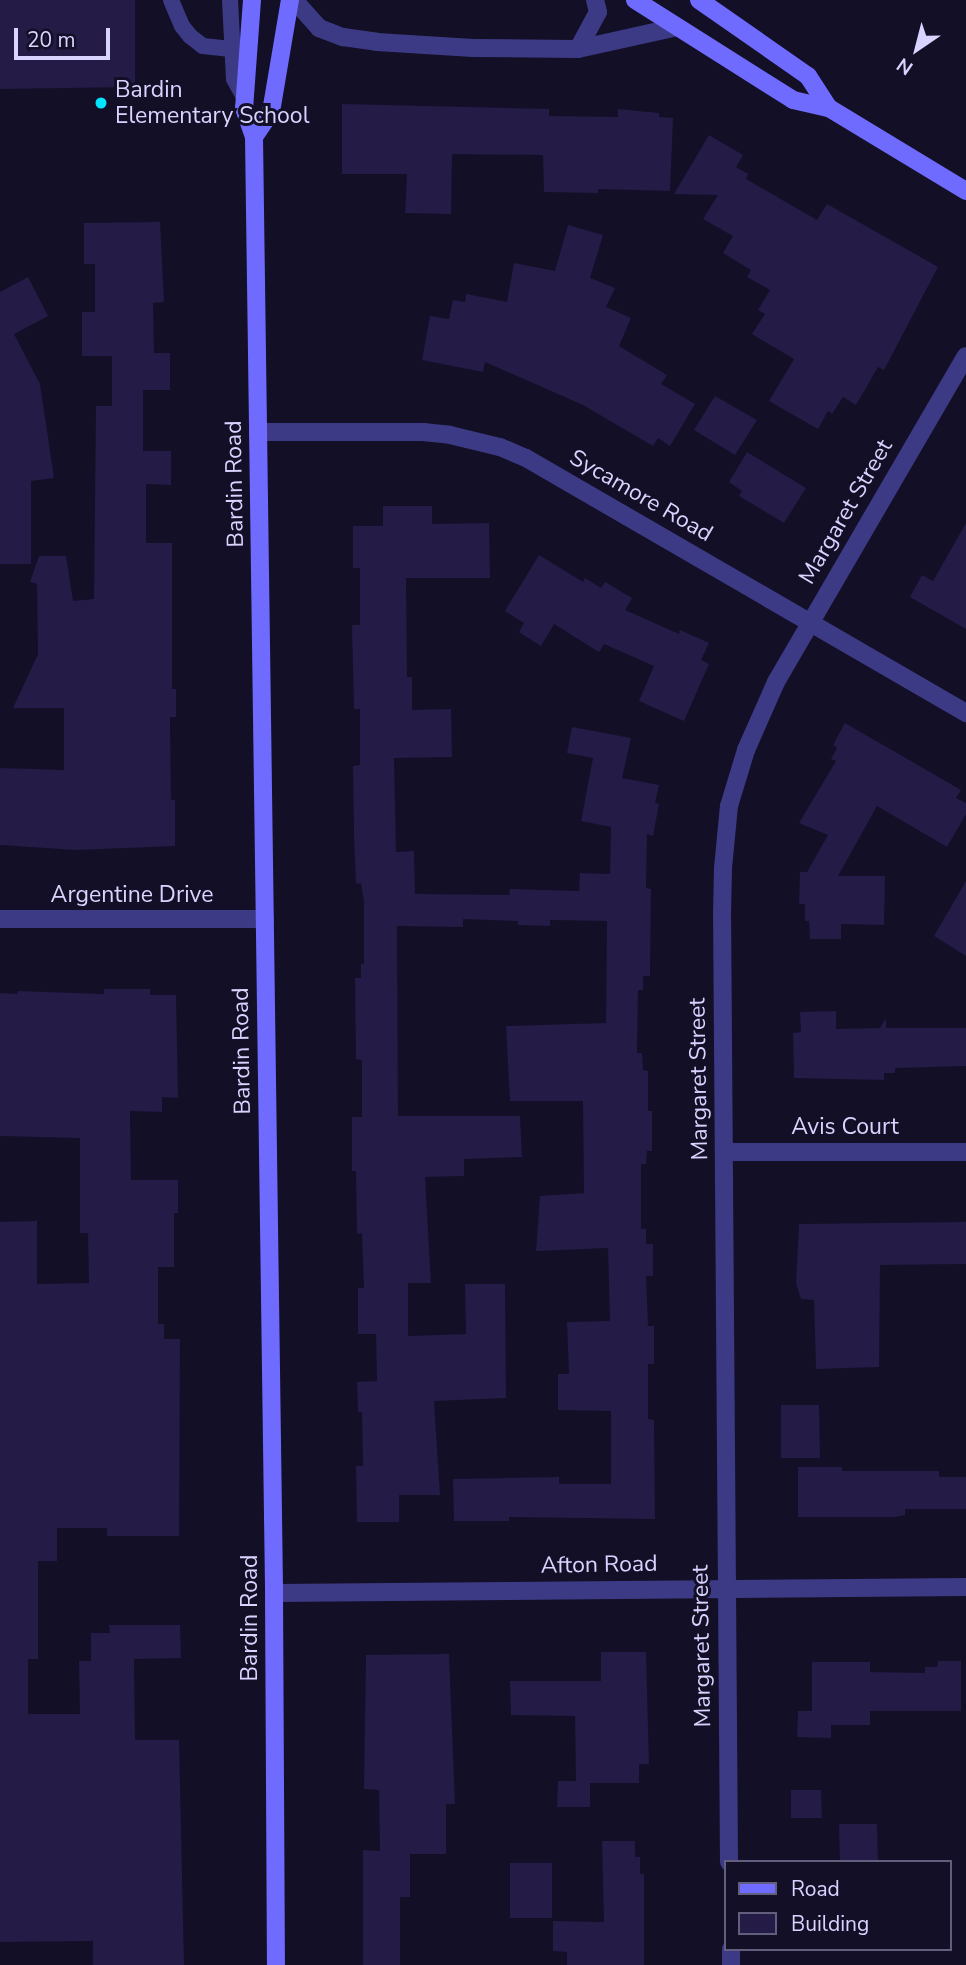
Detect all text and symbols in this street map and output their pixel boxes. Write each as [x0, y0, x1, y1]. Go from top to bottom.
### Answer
scale bar [18, 14, 114, 58]
north arrow [882, 14, 952, 84]
text: 20 m [27, 26, 76, 54]
text: N [892, 51, 918, 81]
place label: Bardin Elementary School [115, 76, 309, 130]
marker: Bardin Elementary School [93, 95, 109, 111]
street label: Bardin Road [220, 420, 250, 548]
street label: Margaret Street [793, 435, 899, 589]
street label: Sycamore Road [565, 444, 717, 548]
street label: Argentine Drive [51, 881, 213, 909]
street label: Bardin Road [227, 987, 257, 1115]
street label: Margaret Street [684, 997, 714, 1161]
street label: Avis Court [791, 1113, 899, 1141]
street label: Afton Road [540, 1550, 658, 1580]
street label: Bardin Road [236, 1554, 264, 1682]
street label: Margaret Street [687, 1564, 717, 1728]
legend [724, 1860, 952, 1951]
text: Road [791, 1875, 840, 1903]
text: Building [791, 1910, 869, 1938]

